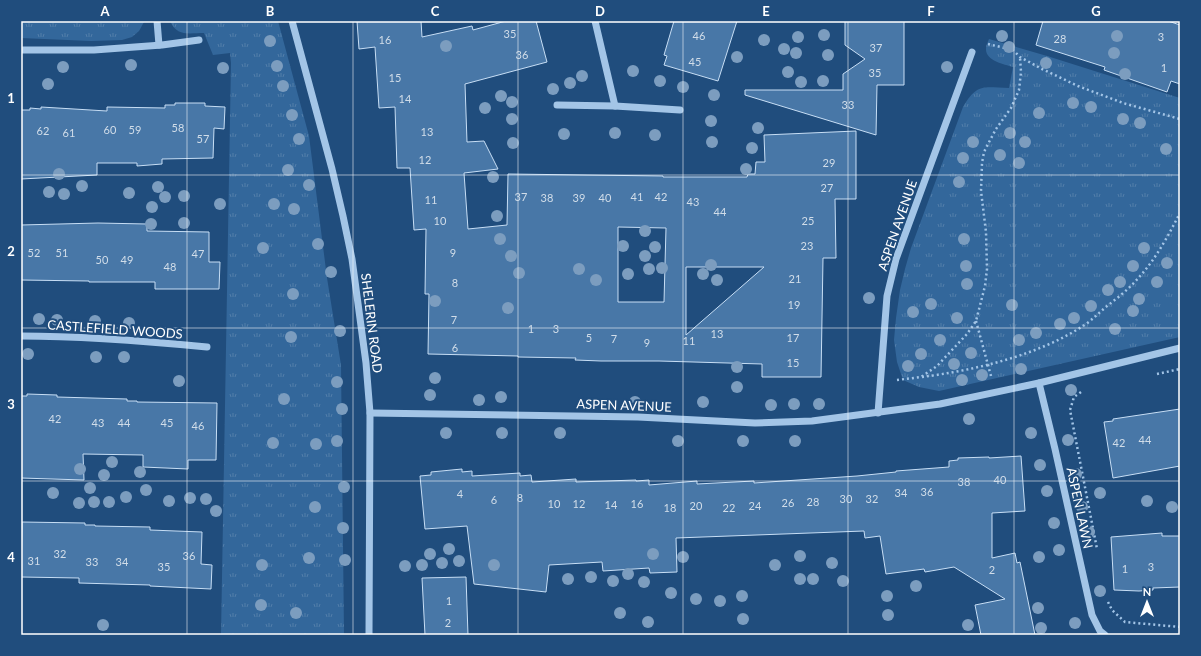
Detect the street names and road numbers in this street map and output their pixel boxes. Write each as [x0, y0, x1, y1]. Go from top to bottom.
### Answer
street label: ASPEN AVENUE [874, 177, 920, 273]
street label: SHELERIN ROAD [358, 272, 386, 374]
street label: CASTLEFIELD WOODS [47, 316, 183, 342]
street label: ASPEN AVENUE [576, 395, 672, 415]
street label: ASPEN LAWN [1064, 466, 1096, 550]

